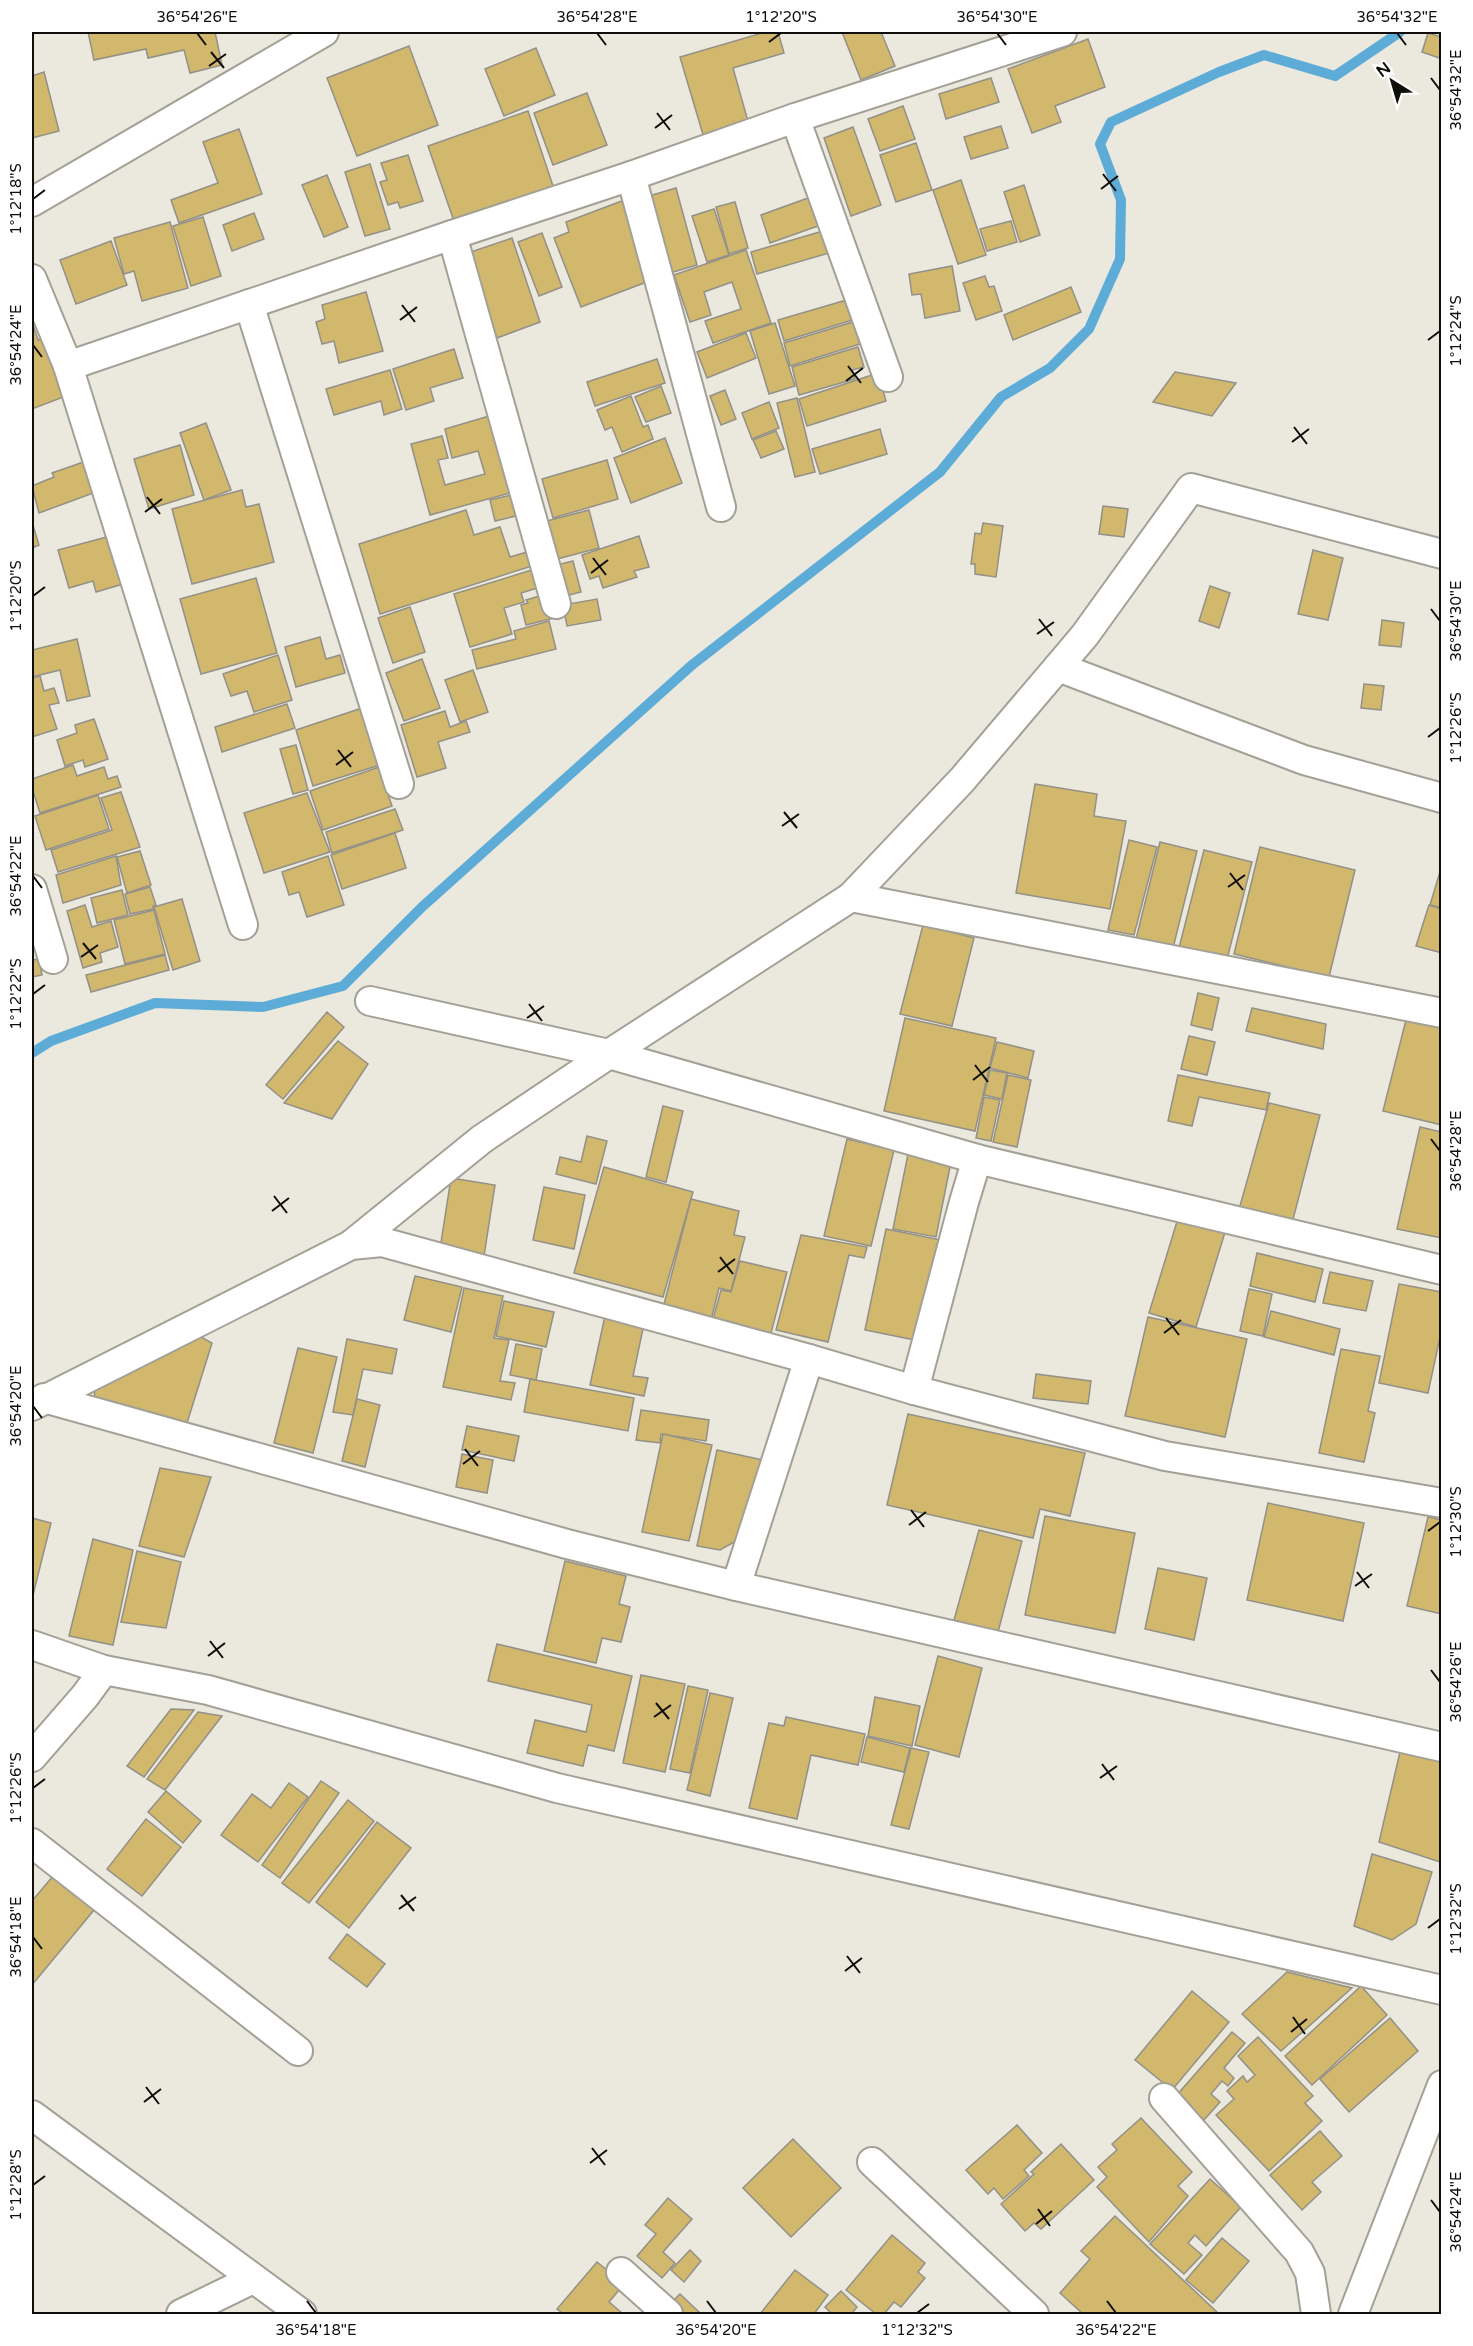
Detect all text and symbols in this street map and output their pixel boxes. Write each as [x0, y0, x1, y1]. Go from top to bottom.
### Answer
text: 36°54'26"E [156, 8, 238, 26]
text: 36°54'28"E [556, 8, 638, 26]
text: 1°12'20"S [745, 8, 817, 26]
text: 36°54'30"E [956, 8, 1038, 26]
text: 36°54'32"E [1356, 8, 1438, 26]
text: 36°54'32"E [1447, 49, 1465, 131]
north arrow [1362, 51, 1422, 111]
text: N [1372, 58, 1395, 82]
text: 1°12'18"S [7, 163, 25, 235]
text: 1°12'24"S [1447, 295, 1465, 367]
text: 36°54'24"E [7, 304, 25, 386]
text: 1°12'20"S [7, 560, 25, 632]
text: 36°54'30"E [1447, 580, 1465, 662]
text: 1°12'26"S [1447, 692, 1465, 764]
text: 36°54'22"E [7, 835, 25, 917]
text: 1°12'22"S [7, 958, 25, 1030]
text: 36°54'28"E [1447, 1110, 1465, 1192]
text: 36°54'20"E [7, 1365, 25, 1447]
text: 1°12'30"S [1447, 1486, 1465, 1558]
text: 36°54'26"E [1447, 1641, 1465, 1723]
text: 1°12'26"S [7, 1752, 25, 1824]
text: 1°12'32"S [1447, 1883, 1465, 1955]
text: 36°54'18"E [7, 1896, 25, 1978]
text: 1°12'28"S [7, 2149, 25, 2221]
text: 36°54'24"E [1447, 2171, 1465, 2253]
text: 36°54'18"E [275, 2321, 357, 2339]
text: 36°54'20"E [675, 2321, 757, 2339]
text: 1°12'32"S [881, 2321, 953, 2339]
text: 36°54'22"E [1075, 2321, 1157, 2339]

